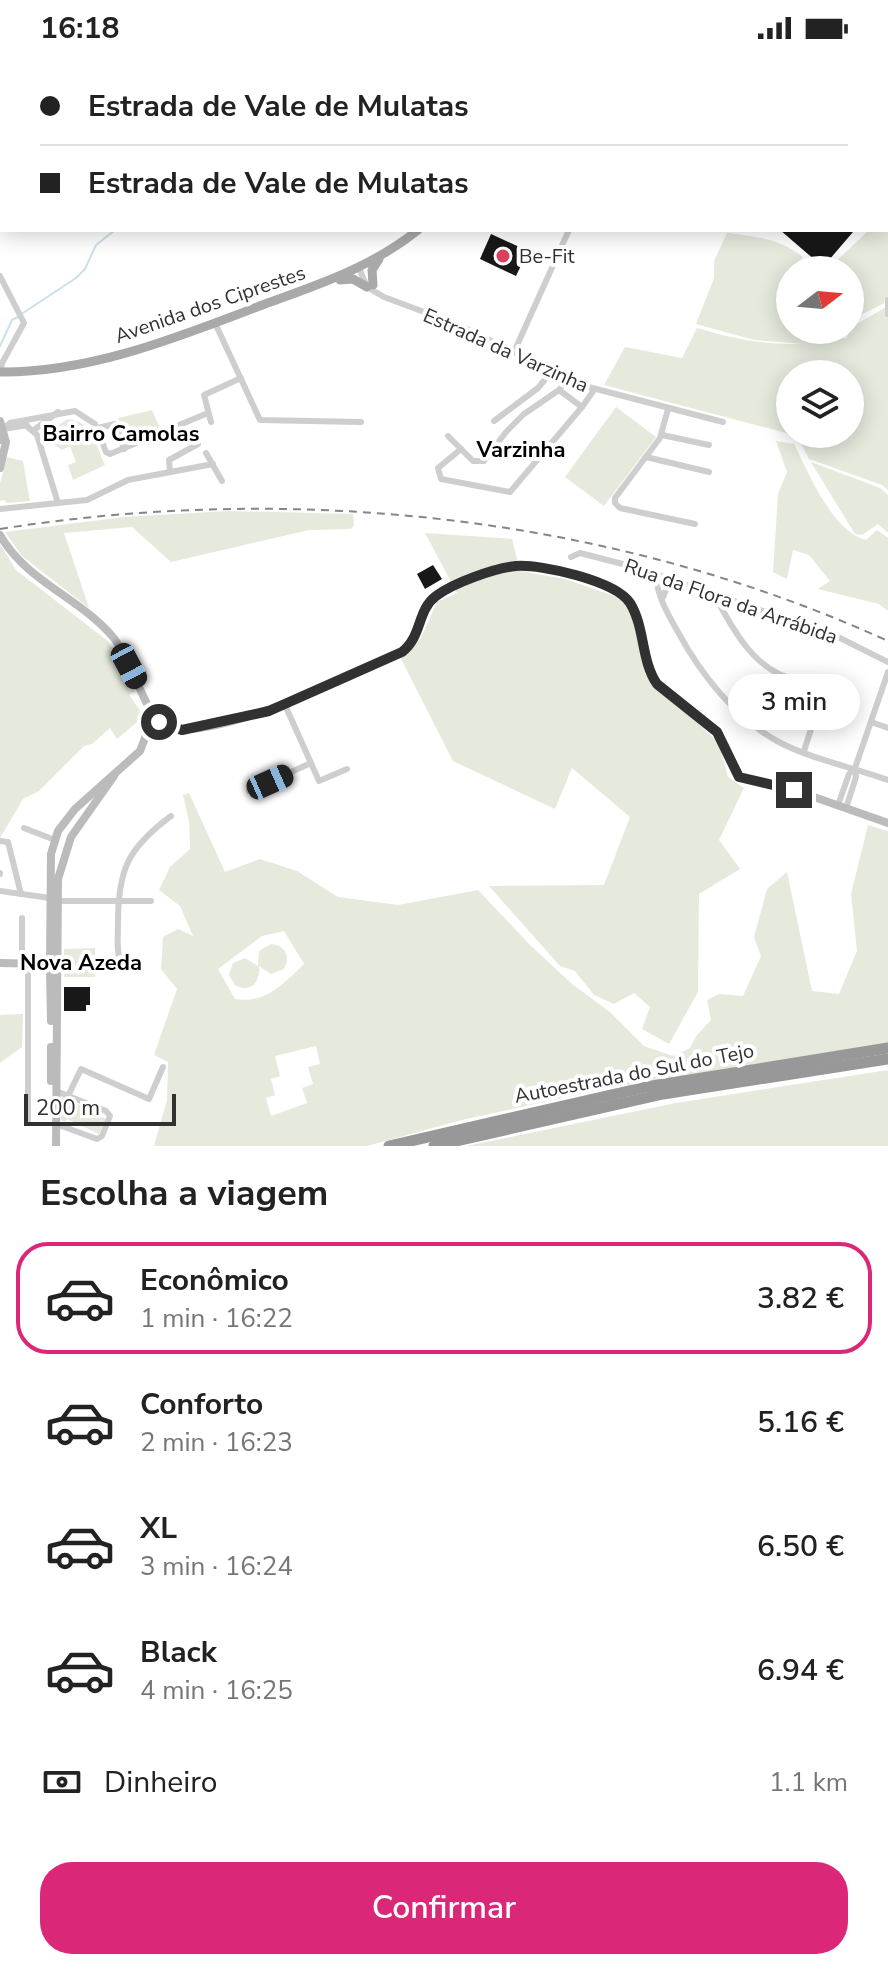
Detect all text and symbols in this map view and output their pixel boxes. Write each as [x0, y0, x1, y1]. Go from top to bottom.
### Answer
text: 16:18 [40, 8, 119, 49]
text: Estrada de Vale de Mulatas [88, 86, 469, 127]
text: Estrada de Vale de Mulatas [88, 163, 469, 204]
place label: Be-Fit [519, 243, 575, 270]
marker: Be-Fit [494, 247, 512, 265]
north arrow [776, 256, 864, 344]
map controls [776, 256, 864, 448]
street label: Avenida dos Ciprestes [111, 259, 309, 350]
street label: Estrada da Varzinha [419, 302, 593, 399]
button: layers [776, 360, 864, 448]
district label: Bairro Camolas [43, 419, 199, 449]
district label: Varzinha [476, 435, 565, 465]
street label: Rua da Flora da Arrábida [621, 552, 841, 651]
car [107, 639, 151, 693]
callout: 3 min [728, 674, 860, 730]
text: 3 min [761, 684, 827, 719]
route start [141, 704, 177, 740]
car [243, 761, 297, 803]
route end [776, 772, 812, 808]
district label: Nova Azeda [20, 948, 142, 978]
street label: Autoestrada do Sul do Tejo [512, 1037, 756, 1110]
scale bar [24, 1090, 176, 1126]
text: 200 m [36, 1093, 100, 1123]
text: Escolha a viagem [40, 1169, 328, 1218]
text: Econômico [140, 1260, 289, 1301]
icon: car [44, 1262, 116, 1334]
text: 3.82 € [757, 1278, 844, 1319]
text: 1 min · 16:22 [140, 1301, 293, 1336]
text: Conforto [140, 1384, 263, 1425]
icon: car [44, 1386, 116, 1458]
text: 5.16 € [757, 1402, 844, 1443]
text: 2 min · 16:23 [140, 1425, 293, 1460]
text: XL [140, 1508, 177, 1549]
icon: car [44, 1510, 116, 1582]
text: 6.50 € [757, 1526, 844, 1567]
text: 3 min · 16:24 [140, 1549, 293, 1584]
text: Black [140, 1632, 217, 1673]
icon: car [44, 1634, 116, 1706]
text: 6.94 € [757, 1650, 844, 1691]
text: 4 min · 16:25 [140, 1673, 293, 1708]
icon: cash [40, 1760, 84, 1804]
text: Dinheiro [104, 1762, 217, 1803]
text: 1.1 km [769, 1765, 848, 1800]
button: Confirmar [40, 1862, 848, 1954]

